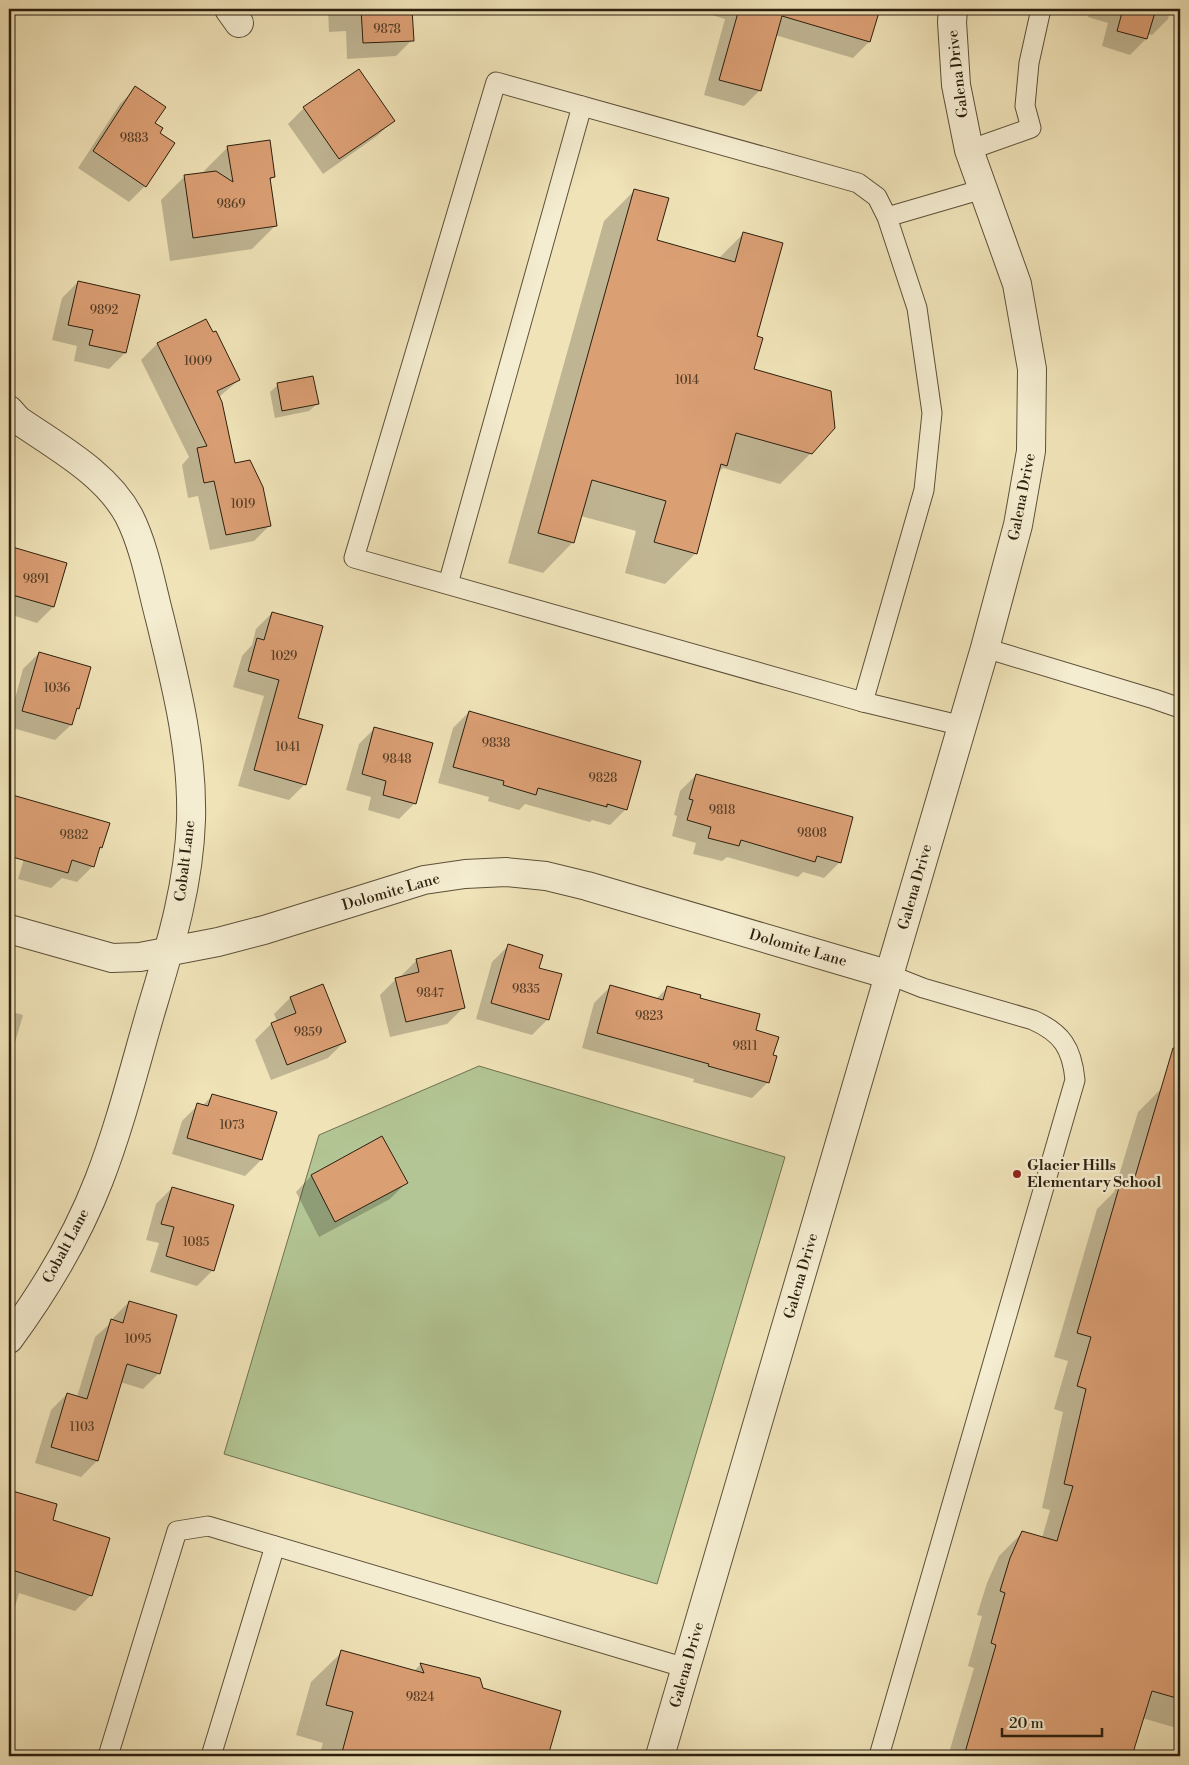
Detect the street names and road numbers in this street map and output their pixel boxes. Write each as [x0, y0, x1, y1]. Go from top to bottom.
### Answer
street label: Galena Drive [943, 29, 973, 119]
street label: Galena Drive [1004, 452, 1040, 542]
street label: Cobalt Lane [171, 819, 199, 903]
street label: Galena Drive [894, 842, 936, 932]
street label: Dolomite Lane [340, 869, 442, 915]
street label: Dolomite Lane [747, 925, 849, 971]
street label: Cobalt Lane [38, 1205, 94, 1287]
street label: Galena Drive [780, 1231, 822, 1321]
street label: Galena Drive [666, 1620, 708, 1710]

